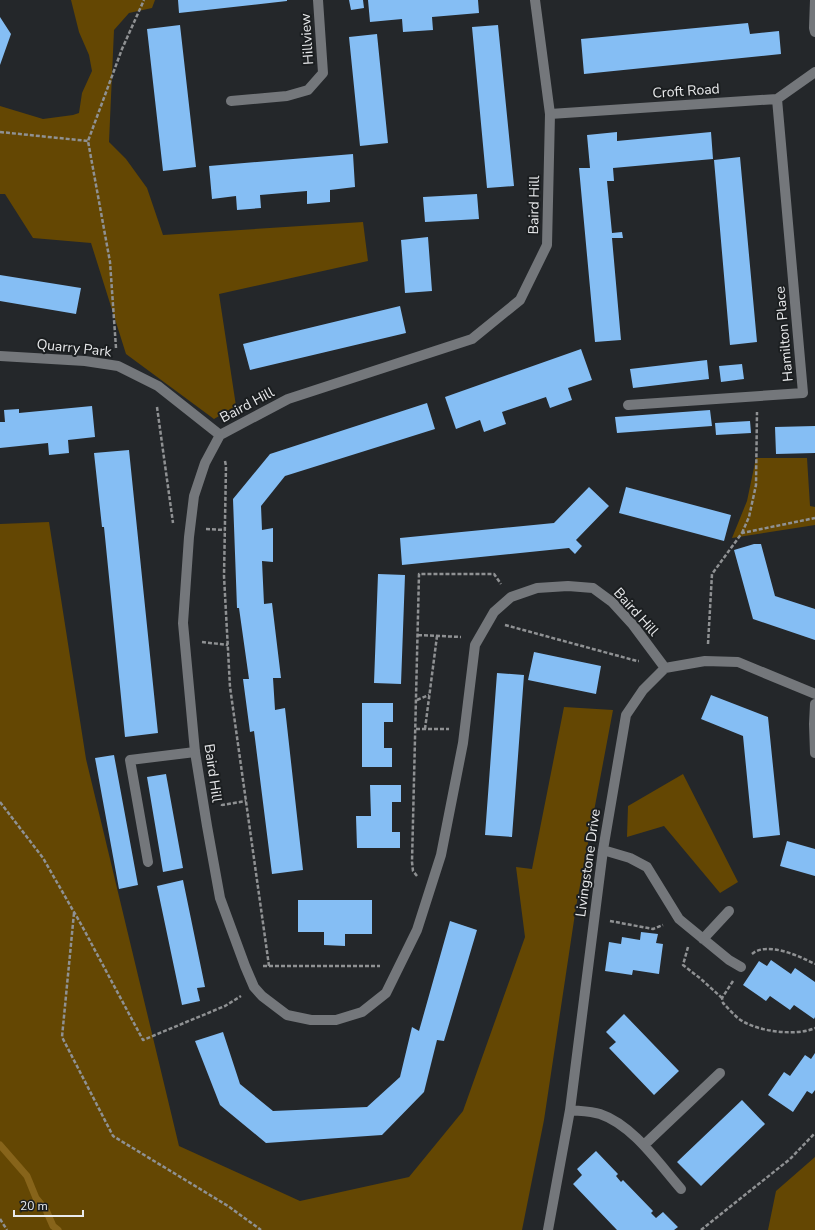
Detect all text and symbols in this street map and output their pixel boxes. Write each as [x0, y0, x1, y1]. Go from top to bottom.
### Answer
street label: Hillview [296, 12, 318, 65]
street label: Croft Road [652, 79, 720, 103]
street label: Baird Hill [524, 174, 544, 235]
street label: Hamilton Place [770, 285, 798, 383]
street label: Quarry Park [36, 335, 113, 361]
street label: Baird Hill [216, 382, 278, 427]
street label: Baird Hill [609, 584, 663, 641]
street label: Baird Hill [199, 742, 227, 804]
street label: Livingstone Drive [571, 808, 605, 918]
scale bar [14, 1192, 83, 1218]
text: 20 m [20, 1198, 48, 1214]

